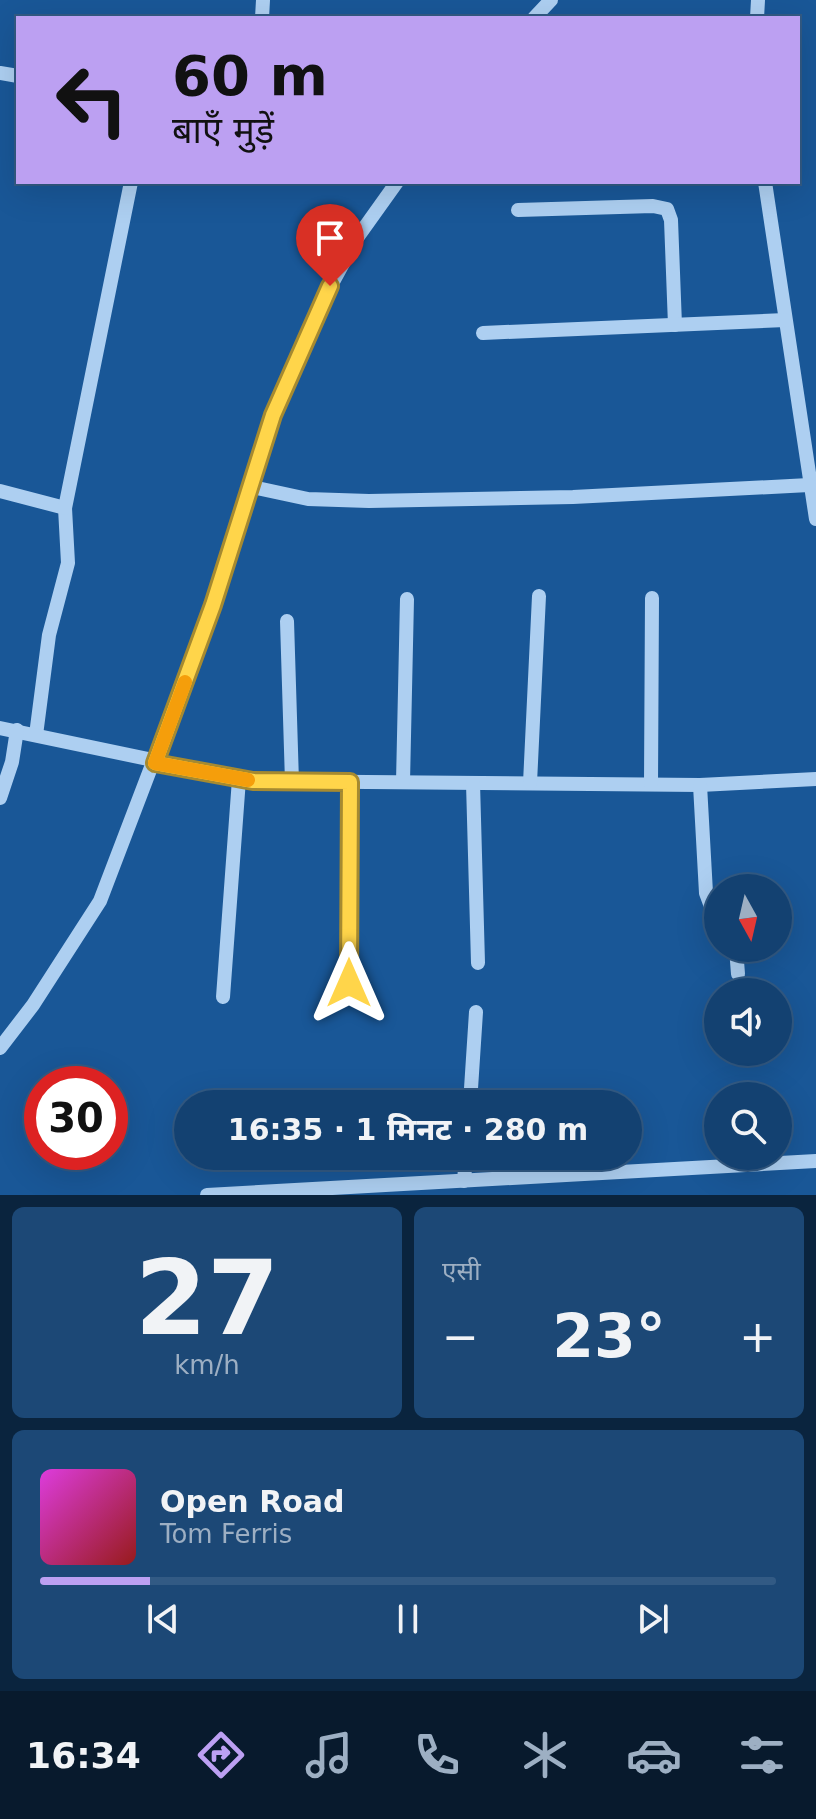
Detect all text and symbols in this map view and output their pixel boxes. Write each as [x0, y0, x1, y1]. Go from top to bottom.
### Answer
text: 60 m [172, 43, 328, 108]
icon: left [40, 48, 144, 152]
text: बाएँ मुड़ें [172, 110, 274, 151]
pin [296, 204, 364, 286]
icon: arrive [308, 216, 352, 260]
north arrow [704, 874, 792, 962]
map controls [704, 874, 792, 1170]
position arrow [307, 941, 391, 1025]
button: sound [704, 978, 792, 1066]
speed limit sign: 30 [24, 1066, 128, 1170]
button: search [704, 1082, 792, 1170]
text: 16:35 · 1 मिनट · 280 m [228, 1112, 588, 1147]
text: 27 [135, 1237, 279, 1359]
text: एसी [442, 1256, 481, 1286]
text: 23° [552, 1301, 666, 1371]
text: − [442, 1311, 479, 1362]
text: + [739, 1311, 776, 1362]
text: km/h [174, 1350, 240, 1380]
text: Open Road [160, 1484, 345, 1519]
text: Tom Ferris [160, 1519, 292, 1549]
icon: previous [141, 1597, 185, 1641]
icon: pause [386, 1597, 430, 1641]
icon: next [631, 1597, 675, 1641]
icon: directions [193, 1727, 249, 1783]
icon: music [301, 1727, 357, 1783]
icon: phone [409, 1727, 465, 1783]
icon: climate [517, 1727, 573, 1783]
icon: car [626, 1727, 682, 1783]
icon: filters [734, 1727, 790, 1783]
text: 16:34 [26, 1735, 141, 1776]

